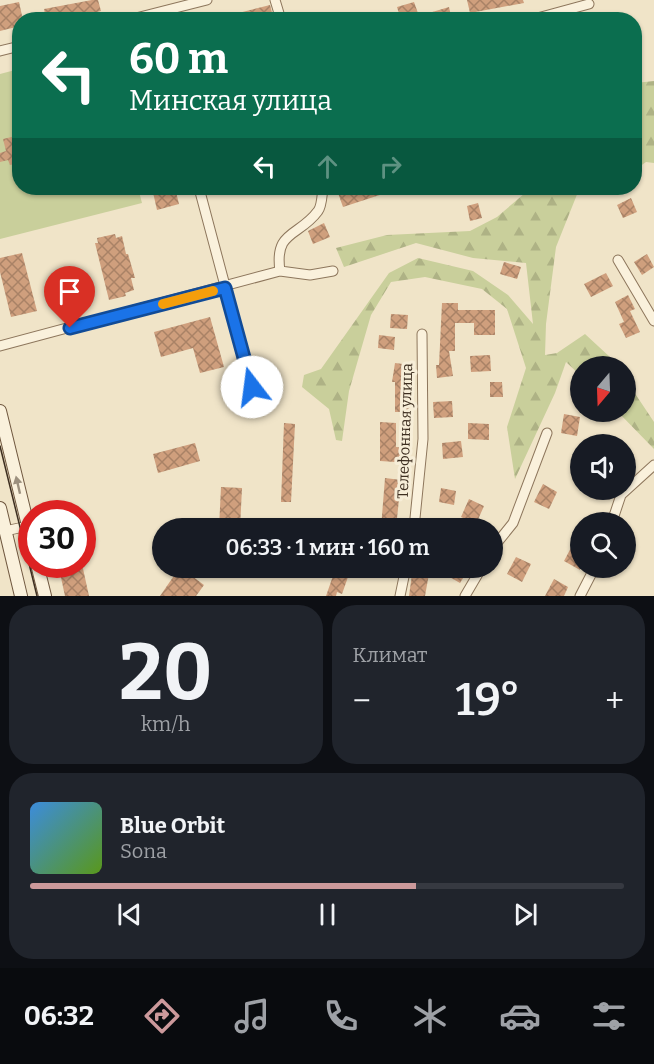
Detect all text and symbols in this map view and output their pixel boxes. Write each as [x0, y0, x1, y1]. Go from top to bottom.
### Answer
text: 60 m [129, 34, 228, 84]
icon: left [30, 36, 108, 114]
text: Минская улица [129, 85, 332, 117]
icon: left [248, 150, 281, 183]
icon: ahead [311, 150, 344, 183]
icon: right [374, 150, 407, 183]
pin [44, 266, 95, 328]
icon: arrive [53, 275, 86, 308]
position arrow [220, 355, 284, 419]
north arrow [570, 356, 636, 422]
map controls [570, 356, 636, 578]
street label: Телефонная улица [394, 363, 416, 499]
button: sound [570, 434, 636, 500]
one-way arrow [12, 476, 22, 494]
speed limit sign: 30 [18, 500, 96, 578]
button: search [570, 512, 636, 578]
text: 06:33 · 1 мин · 160 m [225, 534, 430, 561]
text: 20 [119, 626, 212, 720]
text: Климат [353, 643, 427, 667]
text: 19° [455, 673, 520, 727]
text: − [353, 681, 371, 721]
text: + [605, 681, 624, 721]
text: km/h [141, 712, 191, 736]
text: Blue Orbit [120, 812, 225, 839]
text: Sona [120, 839, 167, 863]
icon: previous [113, 898, 146, 931]
icon: pause [311, 898, 344, 931]
icon: next [509, 898, 542, 931]
icon: directions [141, 995, 183, 1037]
icon: music [231, 995, 273, 1037]
icon: phone [320, 995, 362, 1037]
icon: climate [409, 995, 451, 1037]
icon: car [499, 995, 541, 1037]
icon: filters [588, 995, 630, 1037]
text: 06:32 [24, 1000, 94, 1032]

